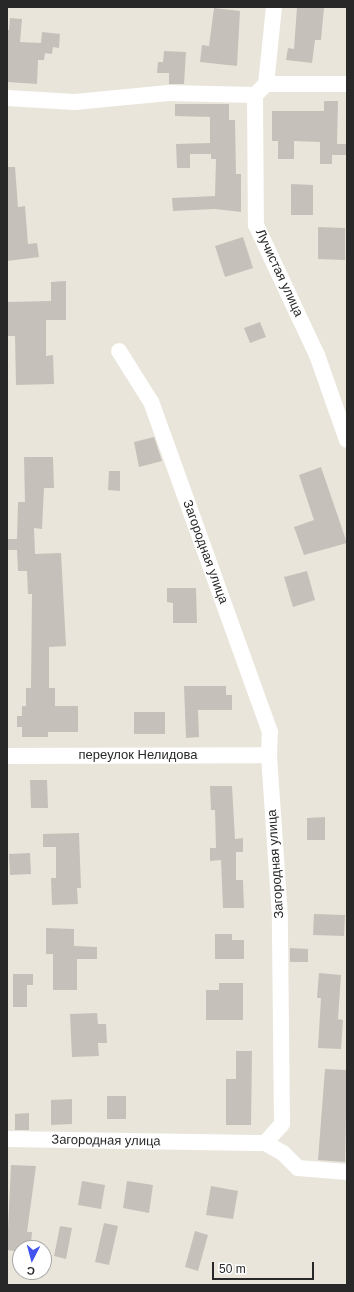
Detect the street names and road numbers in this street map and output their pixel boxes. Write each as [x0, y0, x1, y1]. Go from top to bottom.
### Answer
street label: Лучистая улица [252, 227, 306, 319]
street label: Загородная улица [179, 498, 231, 606]
street label: переулок Нелидова [79, 747, 197, 763]
street label: Загородная улица [264, 809, 288, 919]
street label: Загородная улица [51, 1132, 161, 1150]

